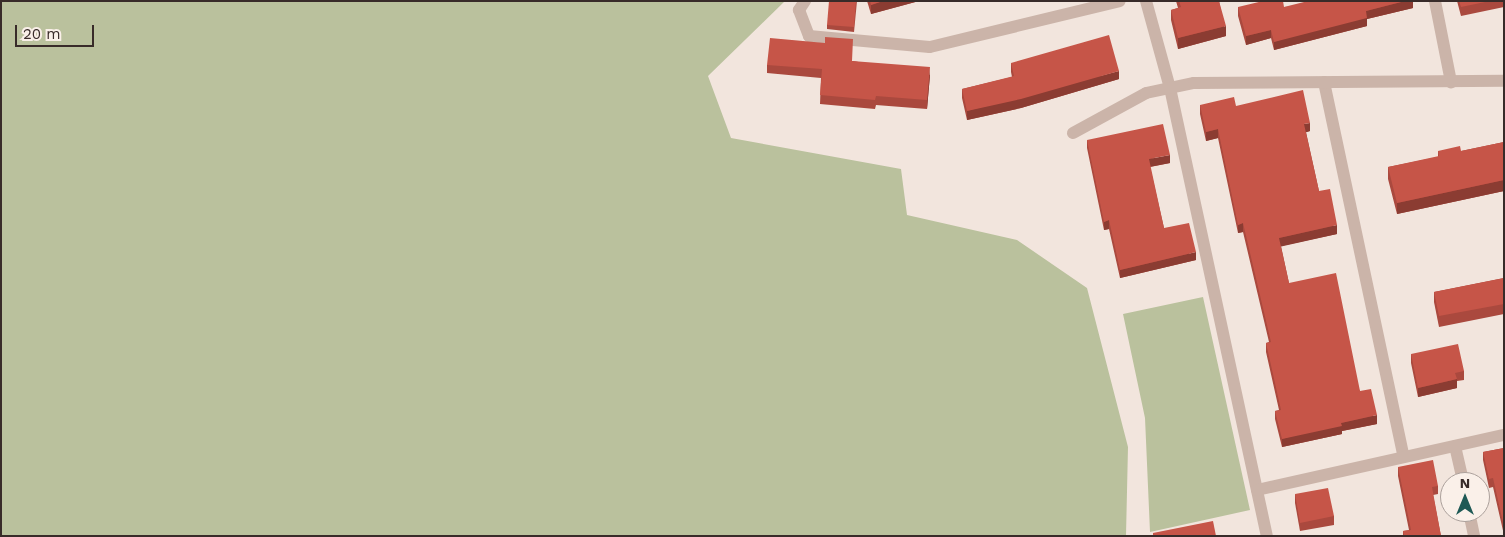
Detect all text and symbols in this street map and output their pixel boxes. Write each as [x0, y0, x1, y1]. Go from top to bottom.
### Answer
scale bar [18, 15, 96, 47]
text: 20 m [23, 25, 61, 43]
north arrow [1440, 472, 1490, 522]
text: N [1460, 475, 1470, 491]

